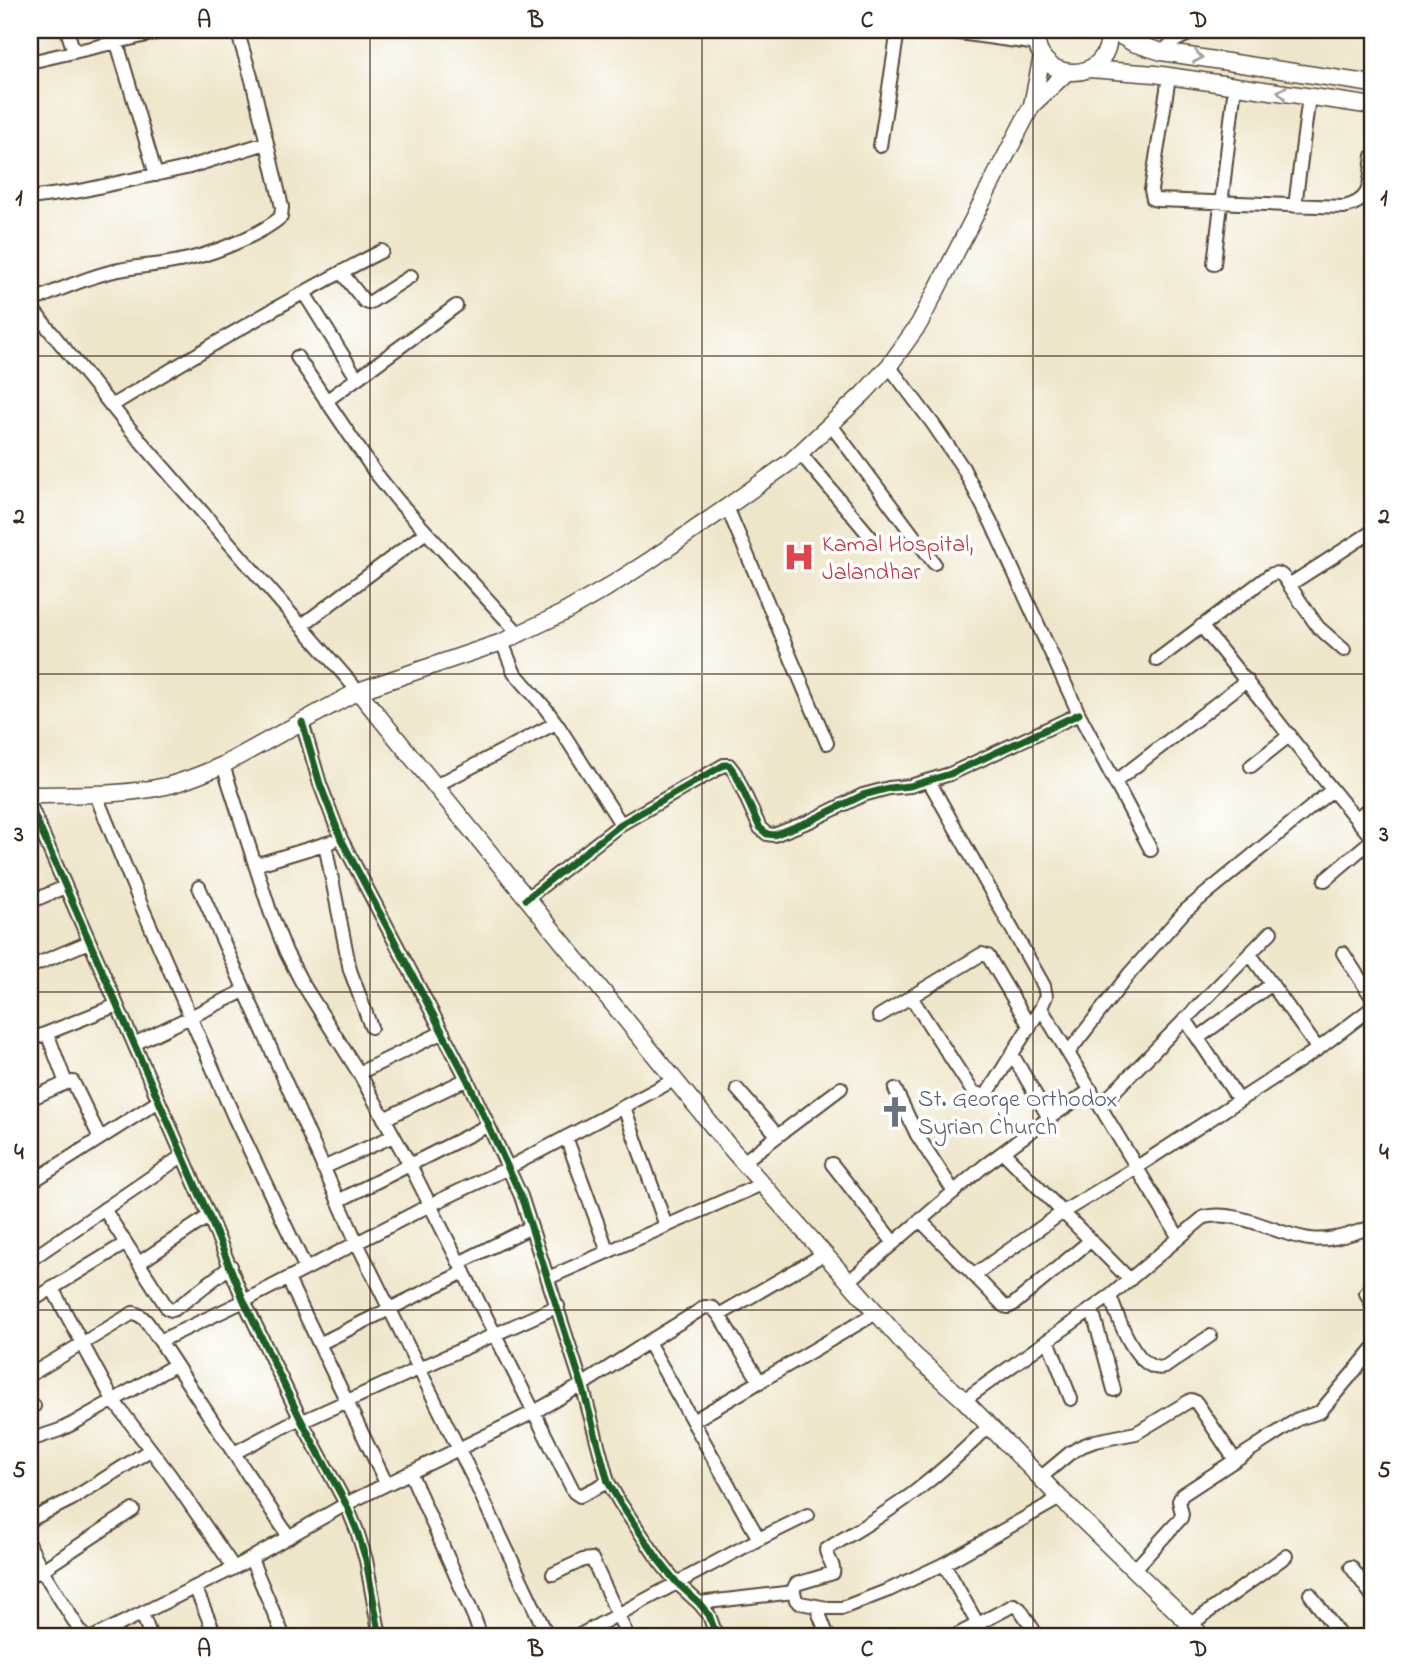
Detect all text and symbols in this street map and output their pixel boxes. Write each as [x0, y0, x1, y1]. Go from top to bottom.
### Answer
text: A [197, 5, 211, 38]
text: B [527, 5, 544, 38]
text: C [861, 5, 874, 38]
text: D [1190, 5, 1207, 38]
one-way arrow [1192, 49, 1204, 64]
one-way arrow [1276, 85, 1287, 100]
text: 1 [15, 183, 23, 216]
text: 1 [1380, 183, 1388, 216]
text: 2 [12, 501, 25, 534]
text: 2 [1377, 501, 1390, 534]
place label: Kamal Hospital, Jalandhar [822, 528, 973, 591]
hospital icon: Kamal Hospital, Jalandhar [782, 540, 816, 574]
text: 3 [13, 819, 24, 852]
text: 3 [1378, 819, 1389, 852]
place label: St. George Orthodox Syrian Church [918, 1083, 1118, 1147]
church icon: St. George Orthodox Syrian Church [878, 1095, 912, 1129]
text: 4 [14, 1137, 24, 1170]
text: 4 [1379, 1137, 1389, 1170]
text: 5 [12, 1455, 26, 1488]
text: 5 [1377, 1455, 1391, 1488]
text: A [197, 1634, 211, 1667]
text: B [527, 1634, 544, 1667]
text: C [861, 1634, 874, 1667]
text: D [1190, 1634, 1207, 1667]

